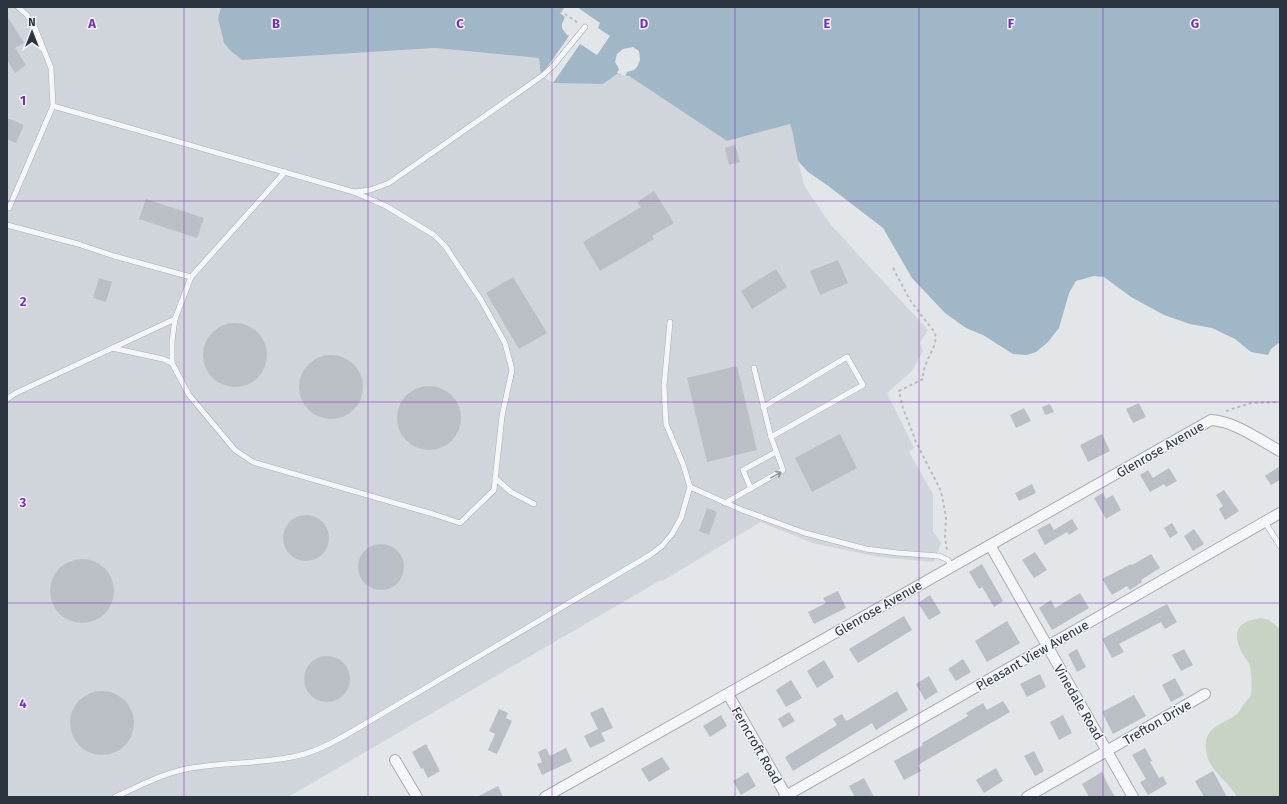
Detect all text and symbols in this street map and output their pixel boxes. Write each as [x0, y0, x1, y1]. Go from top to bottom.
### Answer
north arrow [12, 12, 52, 52]
text: N [28, 16, 36, 29]
text: A [87, 16, 96, 31]
text: B [272, 16, 280, 31]
text: C [456, 16, 464, 31]
text: D [640, 16, 649, 31]
text: E [824, 16, 831, 31]
text: F [1008, 16, 1015, 31]
text: G [1191, 16, 1199, 31]
text: 1 [20, 93, 26, 108]
text: 2 [20, 294, 27, 309]
street label: Glenrose Avenue [1114, 418, 1207, 481]
one-way arrow [769, 470, 781, 478]
text: 3 [19, 495, 27, 510]
street label: Glenrose Avenue [832, 577, 925, 640]
street label: Pleasant View Avenue [973, 617, 1091, 694]
street label: Vinedale Road [1051, 662, 1106, 743]
text: 4 [19, 696, 27, 711]
street label: Trefton Drive [1121, 697, 1194, 748]
street label: Ferncroft Road [728, 704, 785, 786]

